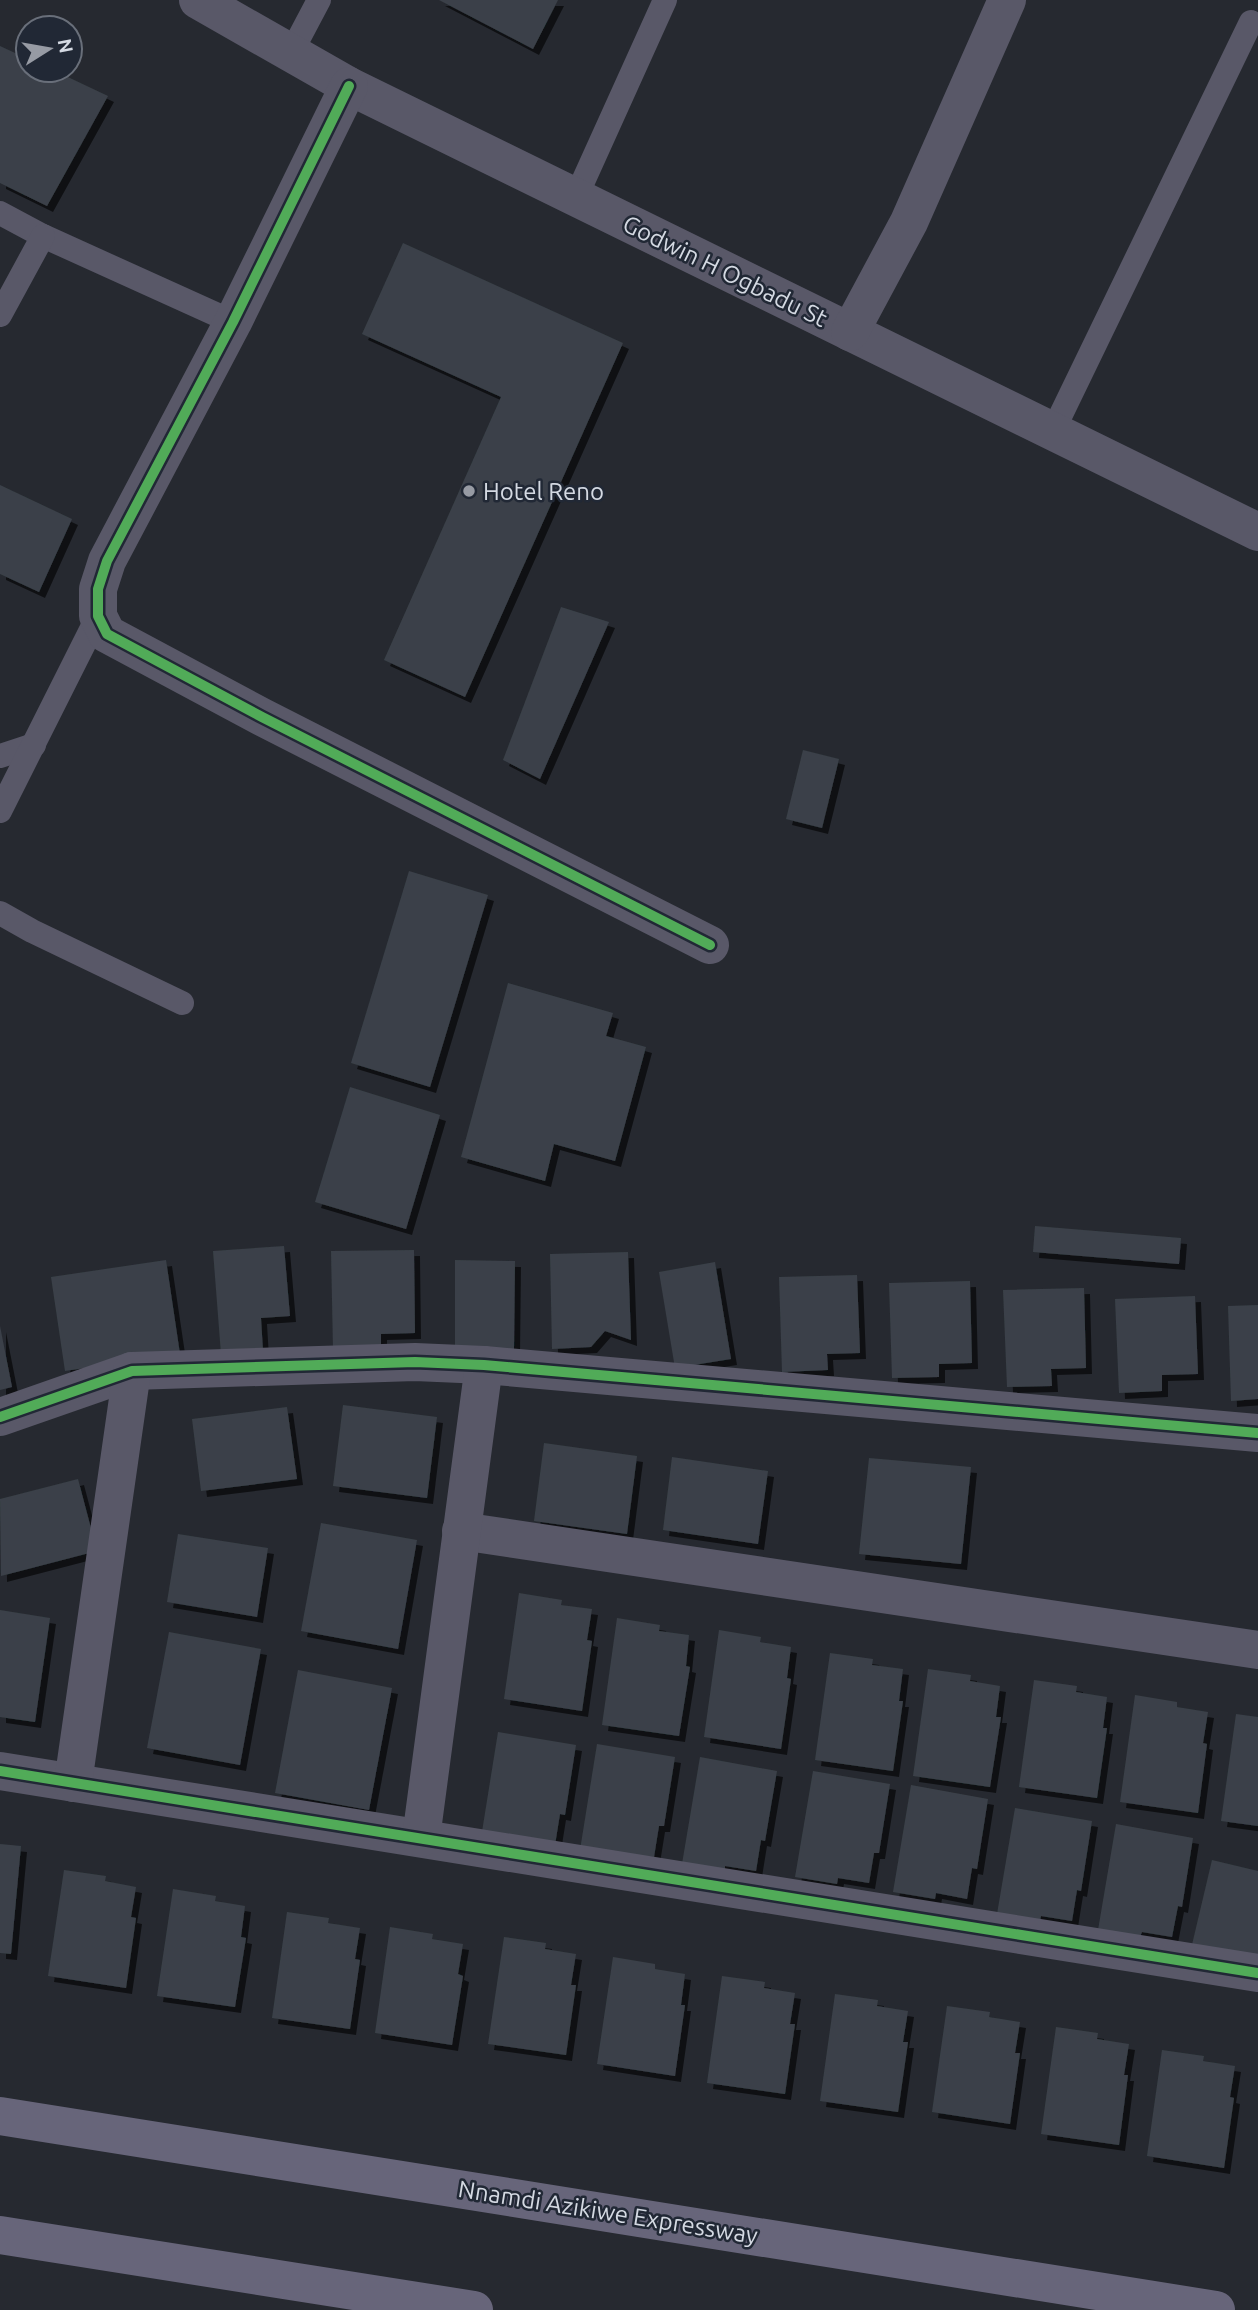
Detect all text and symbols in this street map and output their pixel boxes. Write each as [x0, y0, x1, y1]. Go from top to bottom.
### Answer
north arrow [14, 14, 84, 84]
text: N [54, 37, 78, 55]
street label: Godwin H Ogbadu St [618, 210, 832, 332]
place label: Hotel Reno [483, 478, 604, 505]
marker: Hotel Reno [461, 483, 477, 499]
street label: Nnamdi Azikiwe Expressway [456, 2175, 760, 2249]

